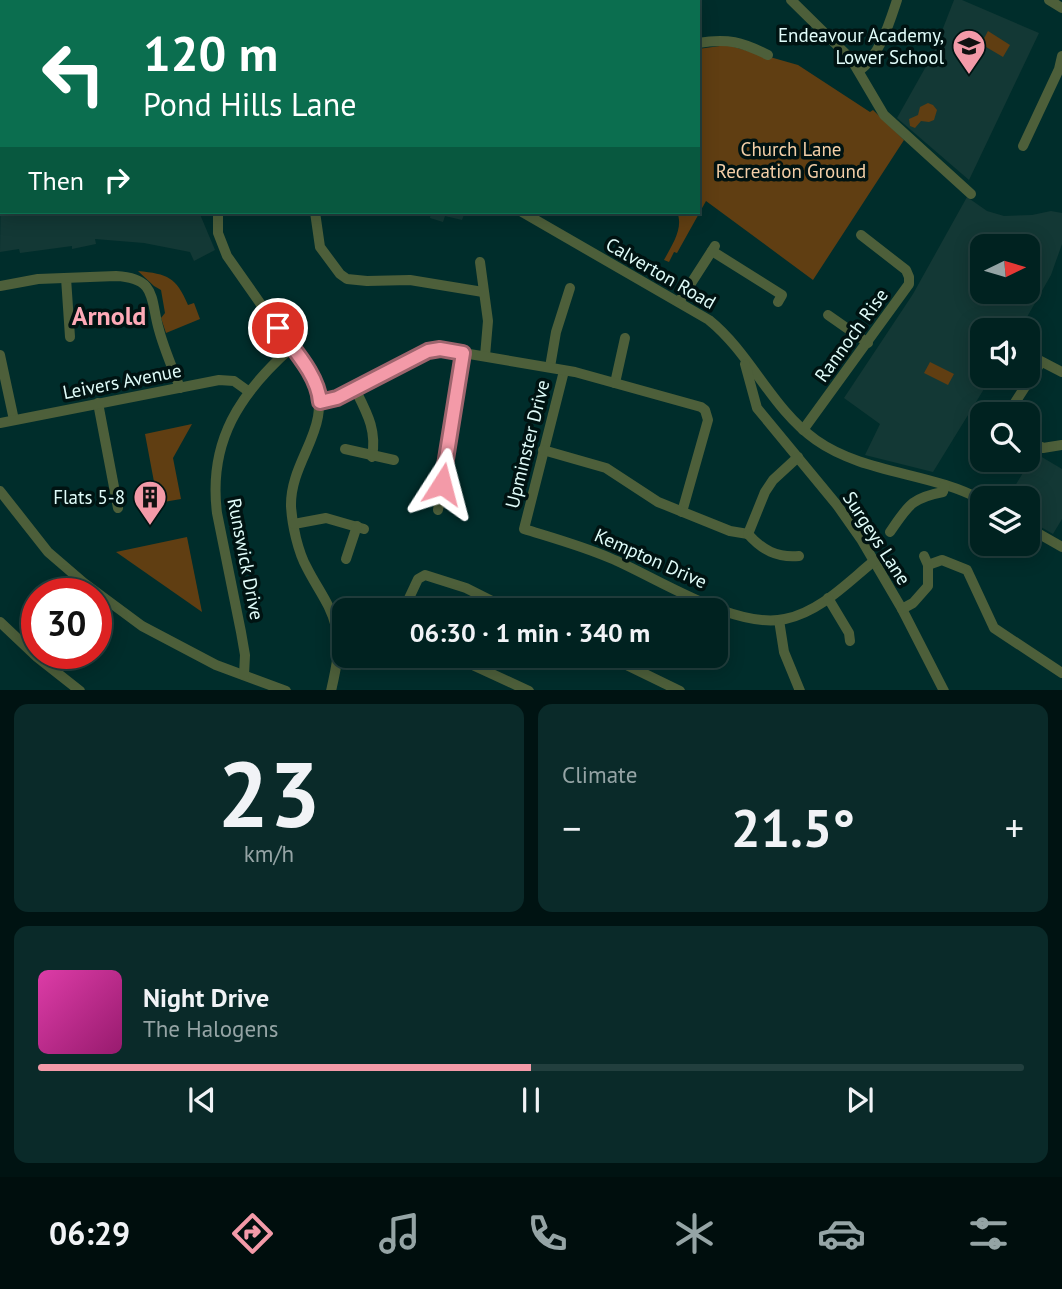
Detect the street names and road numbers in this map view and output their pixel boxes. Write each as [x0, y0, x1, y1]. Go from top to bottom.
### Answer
street label: Calverton Road [602, 232, 720, 314]
street label: Rannoch Rise [809, 284, 893, 386]
street label: Leivers Avenue [61, 358, 183, 404]
street label: Upminster Drive [499, 377, 555, 511]
street label: Surgeys Lane [838, 487, 916, 589]
street label: Runswick Drive [222, 496, 270, 622]
street label: Kempton Drive [591, 523, 711, 593]

